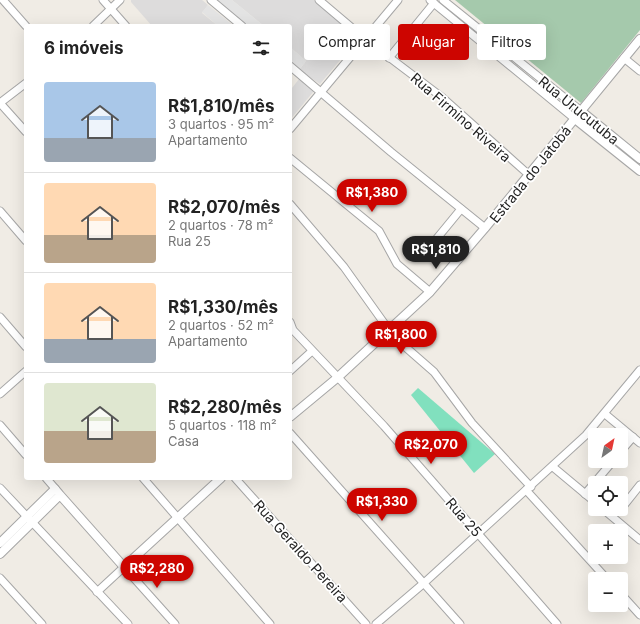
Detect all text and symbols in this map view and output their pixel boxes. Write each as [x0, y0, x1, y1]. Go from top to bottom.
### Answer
chip: Comprar [304, 24, 390, 60]
chip: Alugar [398, 24, 469, 60]
chip: Filtros [477, 24, 546, 60]
icon: filters [250, 37, 272, 59]
text: 6 imóveis [44, 38, 123, 58]
street label: Rua Firmino Riveira [407, 69, 515, 165]
street label: Rua Urucutuba [535, 72, 623, 148]
text: R$1,810/mês [168, 96, 274, 116]
icon: home [76, 98, 124, 146]
text: 3 quartos · 95 m² [168, 116, 274, 132]
street label: Estrada do Jatobá [486, 122, 574, 226]
text: Apartamento [168, 132, 248, 148]
pin: R$1,380 [335, 179, 409, 213]
text: R$1,380 [346, 184, 398, 200]
text: R$2,070/mês [168, 197, 280, 217]
icon: home [76, 199, 124, 247]
text: 2 quartos · 78 m² [168, 217, 273, 233]
text: Rua 25 [168, 233, 211, 249]
pin: R$1,810 [399, 236, 473, 270]
text: R$1,810 [411, 241, 461, 257]
text: R$1,330/mês [168, 297, 278, 317]
icon: home [76, 299, 124, 347]
text: 2 quartos · 52 m² [168, 317, 274, 333]
pin: R$1,800 [364, 321, 438, 355]
text: R$1,800 [375, 326, 427, 342]
text: Apartamento [168, 333, 248, 349]
text: R$2,280/mês [168, 397, 282, 417]
icon: home [76, 399, 124, 447]
text: 5 quartos · 118 m² [168, 417, 277, 433]
north arrow [588, 428, 628, 468]
map controls [588, 428, 628, 612]
pin: R$2,070 [394, 431, 468, 465]
text: Casa [168, 433, 199, 449]
text: R$2,070 [404, 436, 458, 452]
button: locate [588, 476, 628, 516]
pin: R$1,330 [345, 488, 419, 522]
text: R$1,330 [356, 493, 408, 509]
street label: Rua 25 [442, 494, 486, 540]
street label: Rua Geraldo Pereira [251, 496, 351, 606]
button: + [588, 524, 628, 564]
pin: R$2,280 [120, 555, 194, 589]
text: R$2,280 [130, 560, 185, 576]
button: − [588, 572, 628, 612]

